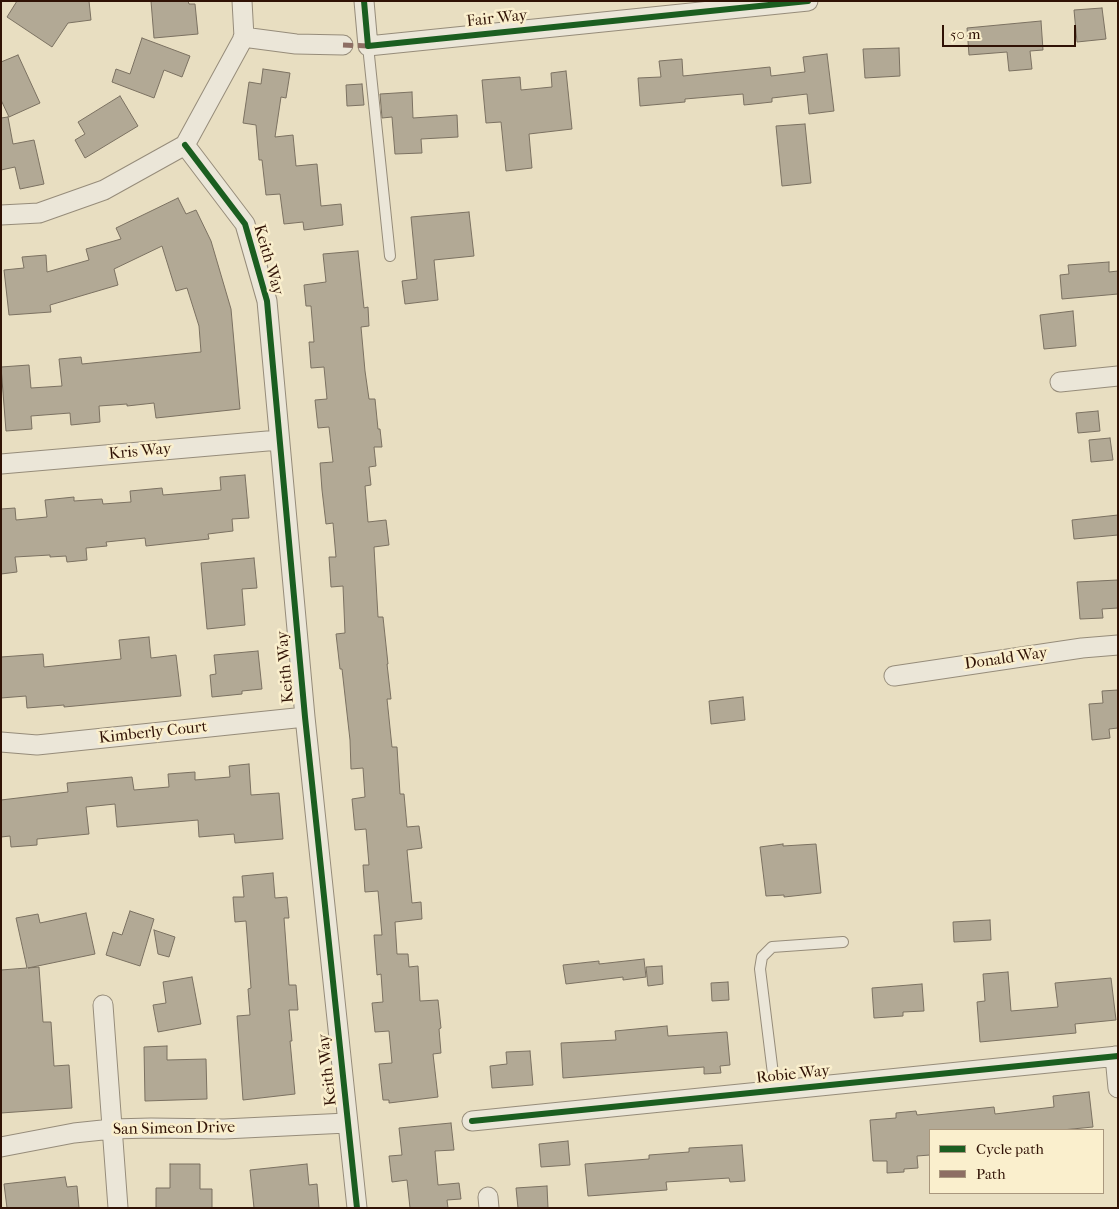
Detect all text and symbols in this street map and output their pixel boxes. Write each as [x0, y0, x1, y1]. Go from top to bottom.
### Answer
street label: Fair Way [466, 6, 528, 32]
scale bar [944, 15, 1078, 47]
text: 50 m [950, 25, 980, 43]
street label: Keith Way [249, 223, 287, 297]
street label: Kris Way [108, 440, 172, 464]
street label: Keith Way [273, 630, 299, 704]
street label: Donald Way [963, 644, 1049, 674]
street label: Kimberly Court [98, 718, 208, 748]
street label: Keith Way [315, 1033, 341, 1107]
street label: Robie Way [755, 1062, 831, 1088]
street label: San Simeon Drive [113, 1118, 235, 1140]
legend [929, 1129, 1104, 1194]
text: Cycle path [976, 1140, 1044, 1158]
text: Path [976, 1165, 1006, 1183]

